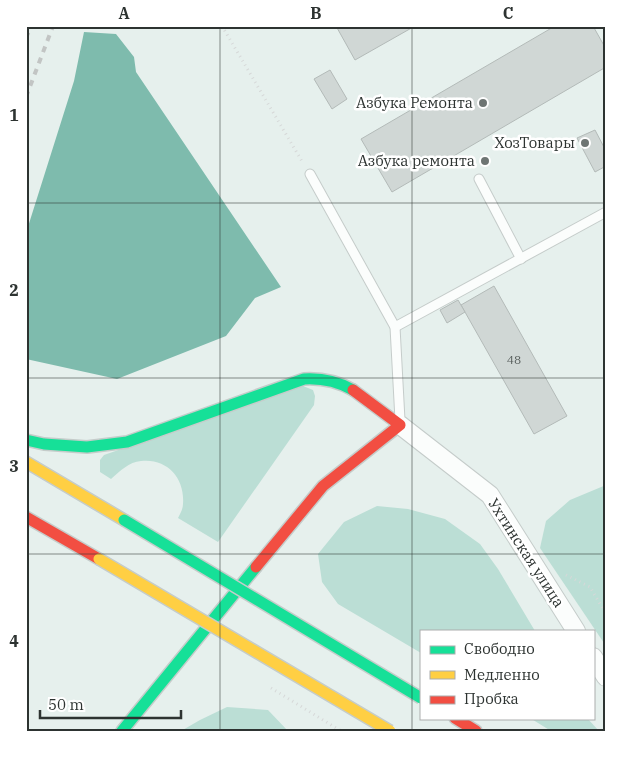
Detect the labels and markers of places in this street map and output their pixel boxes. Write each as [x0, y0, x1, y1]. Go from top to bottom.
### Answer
place label: Азбука Ремонта [356, 93, 473, 112]
marker: Азбука Ремонта [477, 97, 489, 109]
place label: ХозТовары [494, 133, 575, 152]
marker: ХозТовары [579, 137, 591, 149]
place label: Азбука ремонта [358, 151, 475, 170]
marker: Азбука ремонта [479, 155, 491, 167]

